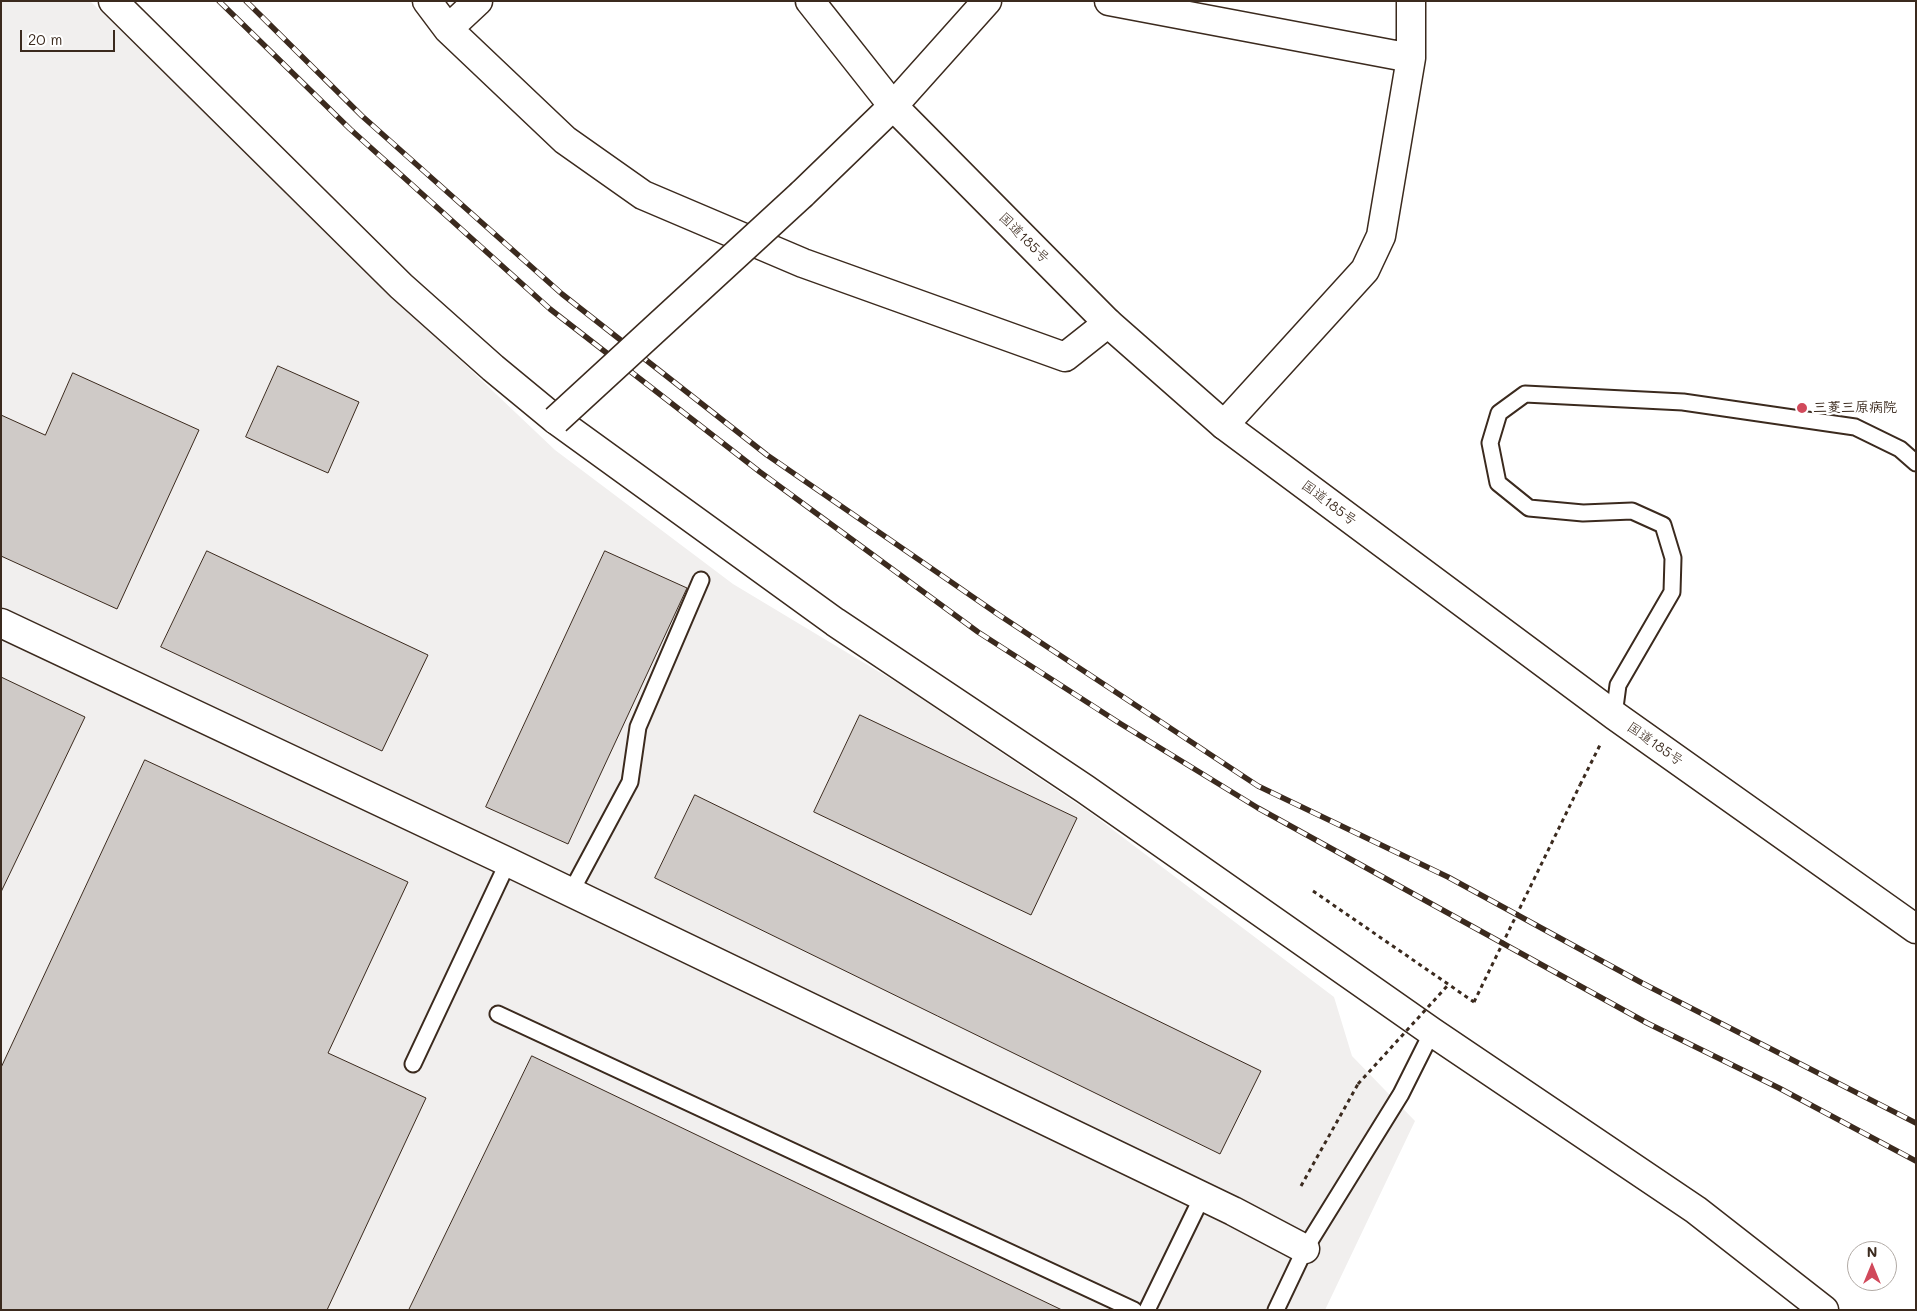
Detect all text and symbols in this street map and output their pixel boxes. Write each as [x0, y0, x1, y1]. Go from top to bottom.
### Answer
scale bar [22, 20, 118, 52]
text: 20 m [28, 29, 62, 49]
street label: 国道185号 [995, 209, 1053, 267]
place label: 三菱三原病院 [1813, 400, 1897, 416]
marker: 三菱三原病院 [1795, 401, 1809, 415]
street label: 国道185号 [1298, 477, 1360, 529]
street label: 国道185号 [1624, 719, 1686, 769]
north arrow [1847, 1241, 1897, 1291]
text: N [1867, 1242, 1877, 1261]

